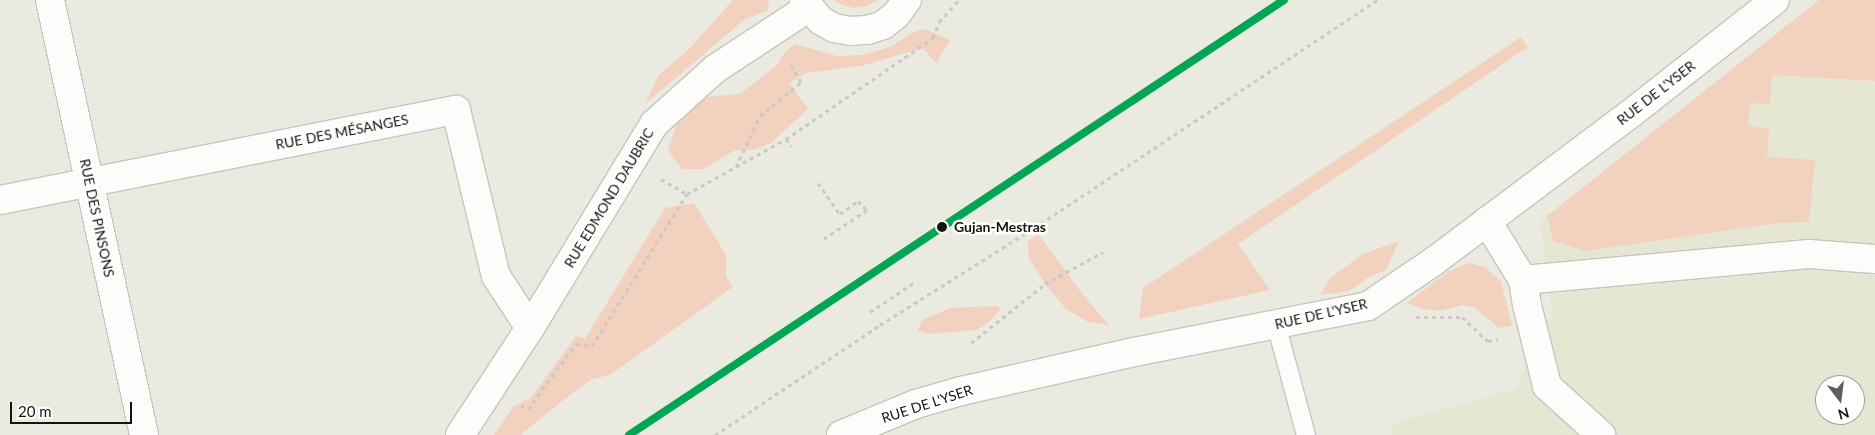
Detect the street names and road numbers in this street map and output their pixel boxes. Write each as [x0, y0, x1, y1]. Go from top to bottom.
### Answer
street label: RUE DE L'YSER [1614, 57, 1698, 129]
street label: RUE DES MÉSANGES [274, 111, 410, 153]
street label: RUE EDMOND DAUBRIC [561, 125, 657, 271]
street label: RUE DES PINSONS [76, 157, 118, 279]
street label: RUE DE L'YSER [1273, 295, 1369, 333]
street label: RUE DE L'YSER [879, 381, 975, 427]

